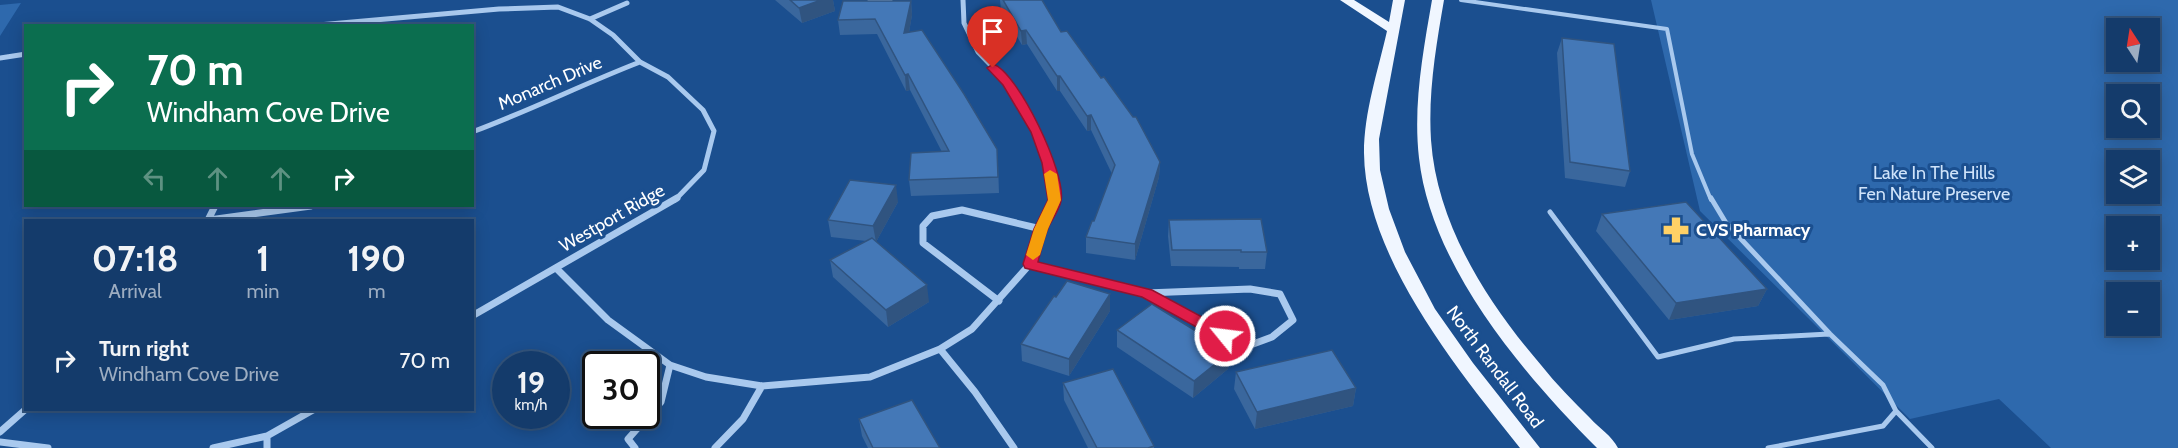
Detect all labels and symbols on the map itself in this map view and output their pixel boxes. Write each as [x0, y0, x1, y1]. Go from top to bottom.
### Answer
pin [967, 6, 1018, 68]
north arrow [2106, 18, 2160, 72]
street label: Monarch Drive [495, 51, 605, 115]
park label: Lake In The Hills Fen Nature Preserve [1858, 162, 2010, 205]
street label: Westport Ridge [556, 179, 668, 257]
pharmacy icon: CVS Pharmacy [1661, 215, 1691, 245]
place label: CVS Pharmacy [1696, 219, 1811, 241]
street label: North Randall Road [1442, 301, 1548, 433]
position arrow [1193, 304, 1257, 368]
speed limit sign: 30 [582, 351, 660, 429]

